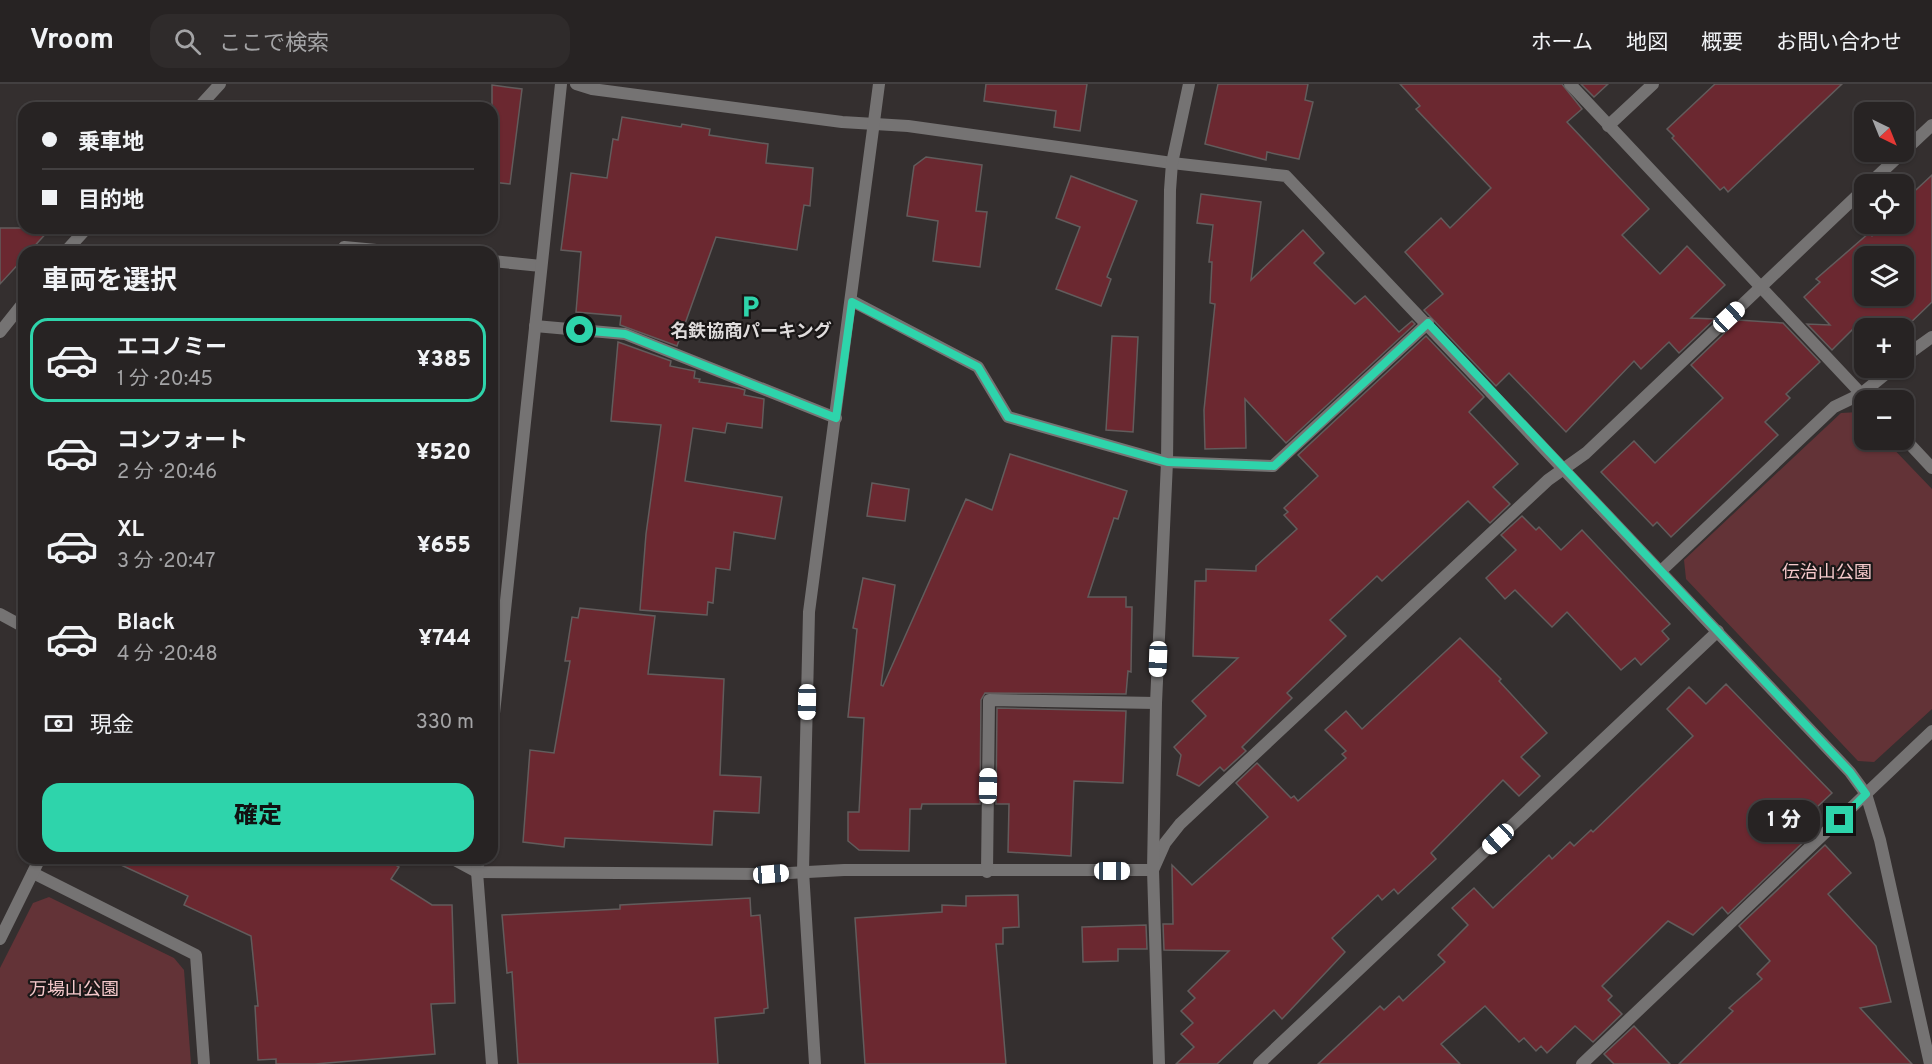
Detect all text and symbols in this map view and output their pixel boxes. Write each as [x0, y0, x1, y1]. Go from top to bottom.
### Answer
search box [150, 14, 570, 68]
text: Vroom [30, 23, 114, 59]
icon: search [171, 25, 204, 58]
text: ホーム [1531, 30, 1593, 57]
text: 地図 [1626, 30, 1668, 57]
text: 概要 [1701, 30, 1743, 57]
text: お問い合わせ [1776, 30, 1902, 57]
text: ここで検索 [219, 31, 329, 58]
north arrow [1854, 102, 1914, 162]
map controls [1854, 102, 1914, 450]
text: 乗車地 [78, 130, 144, 157]
button: locate [1854, 174, 1914, 234]
text: 目的地 [78, 188, 144, 215]
button: layers [1854, 246, 1914, 306]
text: 車両を選択 [42, 265, 177, 299]
parking icon: 名鉄協商パーキング [738, 293, 764, 319]
car [1710, 298, 1748, 336]
route start [566, 316, 593, 343]
button: + [1854, 318, 1914, 378]
place label: 名鉄協商パーキング [670, 321, 832, 344]
icon: car [45, 333, 99, 387]
text: エコノミー [117, 335, 227, 362]
text: ¥385 [417, 347, 471, 374]
text: 1 分 · 20:45 [117, 367, 213, 393]
button: − [1854, 390, 1914, 450]
icon: car [45, 426, 99, 480]
text: コンフォート [117, 428, 248, 455]
text: ¥520 [416, 440, 471, 467]
text: 2 分 · 20:46 [117, 460, 217, 486]
text: XL [117, 517, 144, 544]
icon: car [45, 519, 99, 573]
text: ¥655 [417, 533, 471, 560]
text: 3 分 · 20:47 [117, 549, 215, 575]
park label: 伝治山公園 [1782, 562, 1872, 585]
text: Black [117, 610, 175, 637]
icon: car [45, 612, 99, 666]
text: ¥744 [419, 626, 471, 653]
car [1148, 641, 1168, 677]
text: 4 分 · 20:48 [117, 642, 218, 668]
car [798, 684, 816, 720]
icon: cash [42, 707, 75, 740]
text: 330 m [416, 710, 474, 736]
text: 現金 [90, 713, 134, 740]
car [979, 768, 997, 804]
button: 確定 [42, 783, 474, 852]
callout: 1 分 [1747, 799, 1819, 841]
route end [1826, 806, 1853, 833]
text: 1 分 [1767, 808, 1801, 834]
car [1479, 820, 1517, 858]
car [1094, 862, 1130, 880]
car [752, 863, 790, 885]
park label: 万場山公園 [29, 979, 119, 1002]

